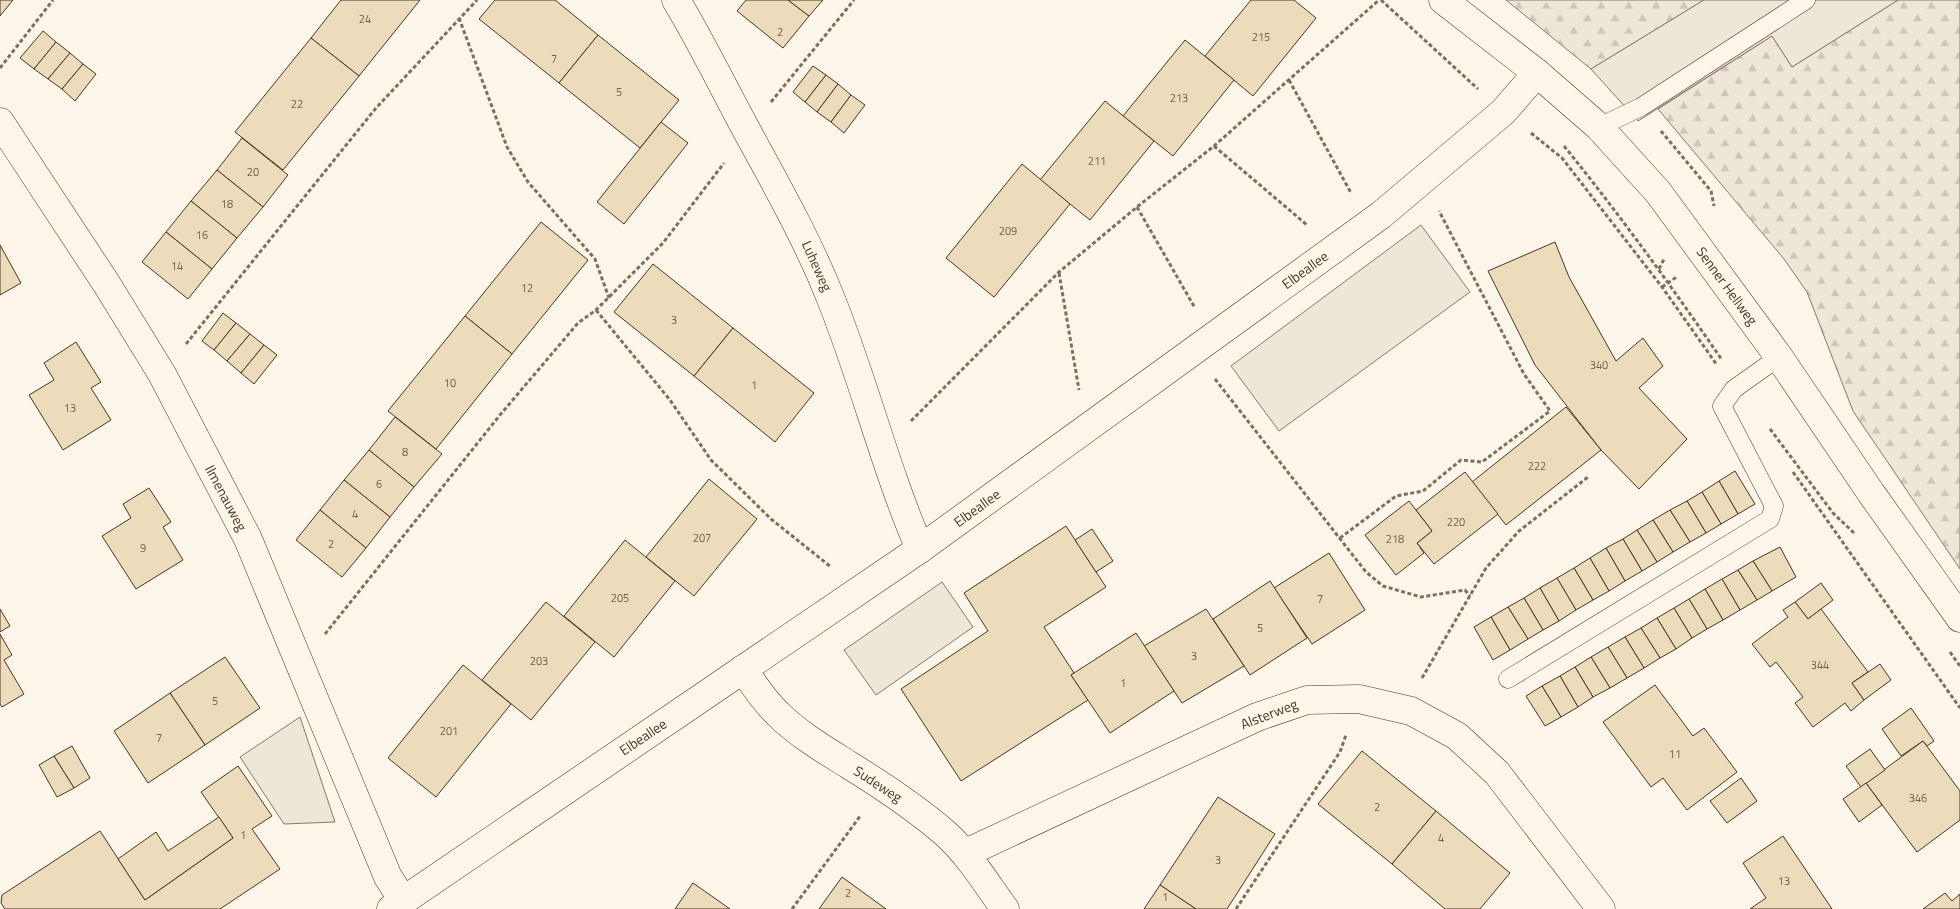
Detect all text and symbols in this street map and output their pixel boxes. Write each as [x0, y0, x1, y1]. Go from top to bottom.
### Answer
house number: 24 [359, 11, 371, 27]
house number: 2 [777, 24, 783, 40]
house number: 215 [1252, 29, 1270, 45]
house number: 7 [551, 51, 557, 67]
house number: 5 [616, 84, 622, 100]
house number: 213 [1170, 90, 1188, 106]
house number: 22 [291, 96, 303, 112]
house number: 211 [1088, 153, 1106, 169]
house number: 20 [247, 164, 259, 180]
house number: 18 [221, 196, 233, 212]
house number: 209 [999, 223, 1017, 239]
house number: 16 [196, 227, 208, 243]
street label: Luheweg [797, 237, 838, 294]
street label: Senner Hellweg [1692, 242, 1763, 329]
street label: Elbeallee [1277, 246, 1332, 294]
house number: 14 [171, 258, 183, 274]
house number: 12 [521, 280, 533, 296]
house number: 3 [671, 312, 677, 328]
house number: 340 [1590, 357, 1608, 373]
house number: 10 [444, 375, 456, 391]
house number: 1 [751, 377, 757, 393]
house number: 13 [64, 400, 76, 416]
house number: 8 [402, 444, 408, 460]
house number: 222 [1528, 458, 1546, 474]
street label: Ilmenauweg [200, 461, 253, 535]
house number: 6 [376, 476, 382, 492]
street label: Elbeallee [949, 484, 1004, 532]
house number: 4 [352, 506, 358, 522]
house number: 220 [1447, 514, 1465, 530]
house number: 207 [693, 530, 711, 546]
house number: 218 [1386, 531, 1404, 547]
house number: 2 [328, 536, 334, 552]
house number: 9 [140, 540, 146, 556]
house number: 205 [611, 590, 629, 606]
house number: 7 [1317, 591, 1323, 607]
house number: 5 [1257, 620, 1263, 636]
house number: 3 [1191, 648, 1197, 664]
house number: 203 [530, 653, 548, 669]
house number: 344 [1811, 657, 1829, 673]
house number: 1 [1120, 675, 1126, 691]
house number: 5 [212, 693, 218, 709]
street label: Alsterweg [1237, 693, 1300, 734]
street label: Elbeallee [615, 713, 671, 760]
house number: 201 [440, 723, 458, 739]
house number: 7 [156, 730, 162, 746]
house number: 11 [1669, 746, 1681, 762]
street label: Sudeweg [850, 760, 907, 807]
house number: 346 [1909, 790, 1927, 806]
house number: 2 [1374, 799, 1380, 815]
house number: 1 [240, 827, 246, 843]
house number: 4 [1438, 830, 1444, 846]
house number: 3 [1215, 852, 1221, 868]
house number: 13 [1778, 873, 1790, 889]
house number: 2 [845, 885, 851, 901]
house number: 1 [1162, 889, 1168, 905]

